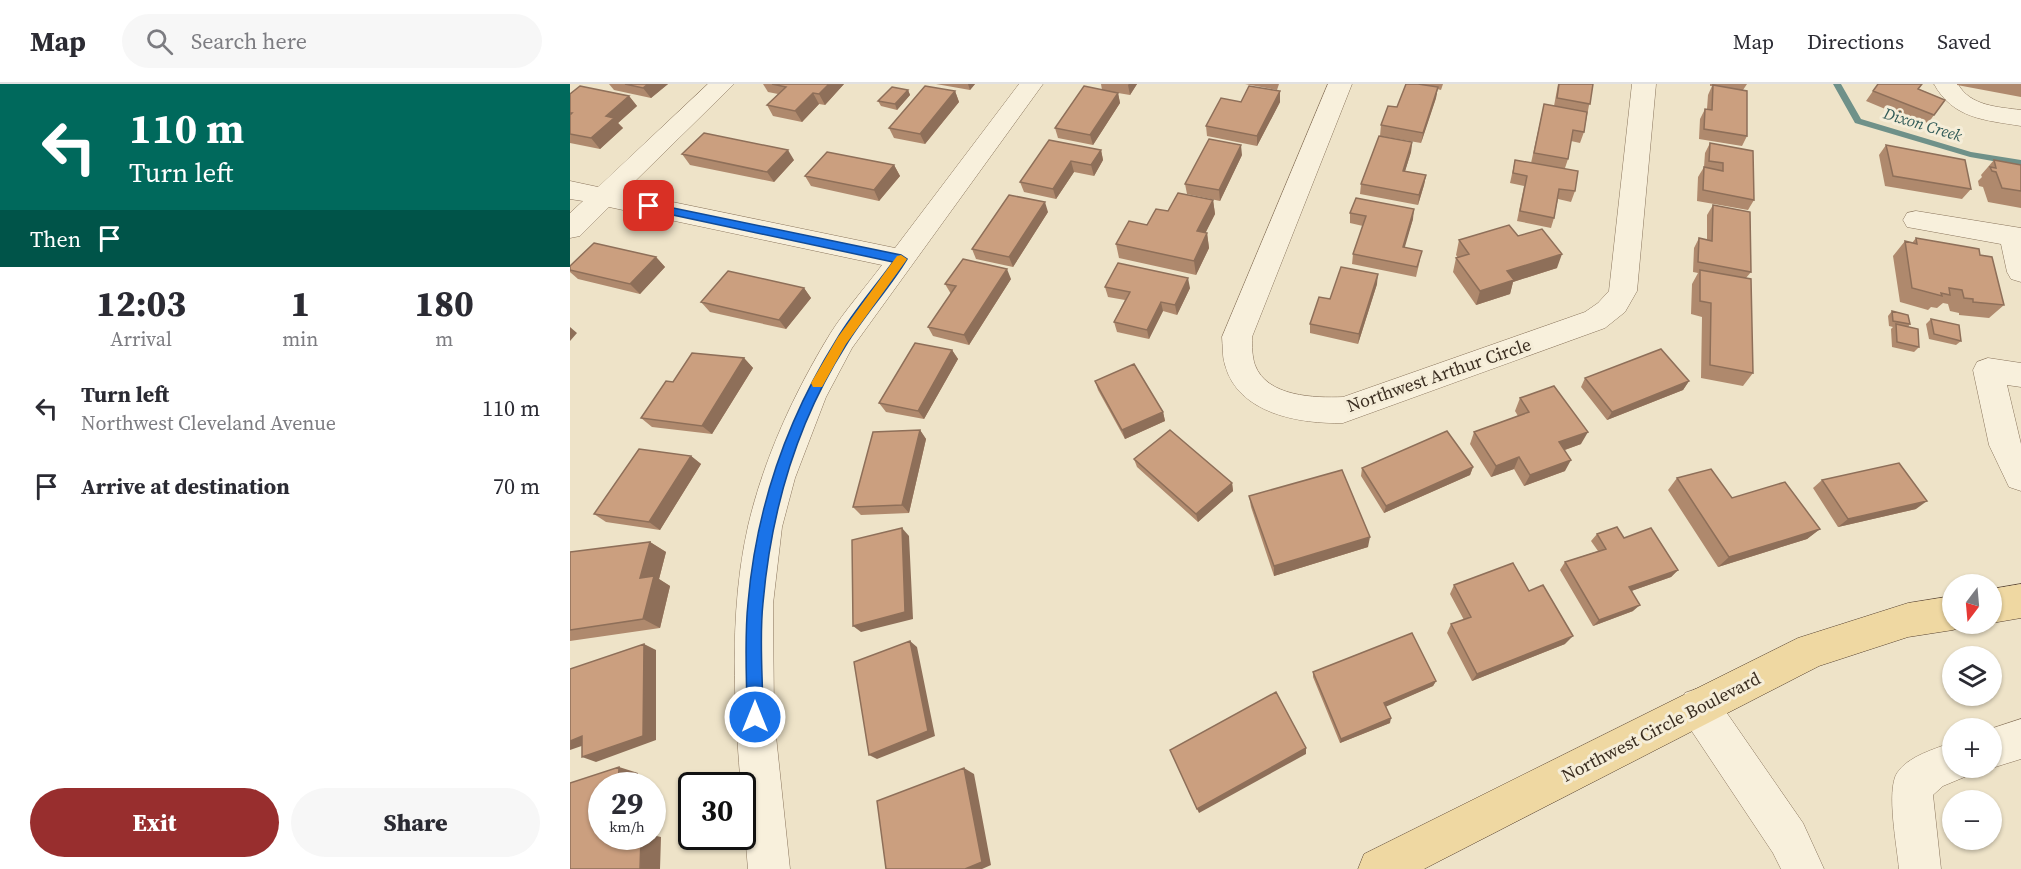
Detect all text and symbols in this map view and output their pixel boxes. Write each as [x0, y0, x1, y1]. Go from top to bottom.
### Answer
search box [122, 14, 542, 68]
text: Map [30, 22, 86, 60]
icon: search [143, 25, 176, 58]
text: Search here [191, 26, 307, 56]
text: Map [1733, 27, 1774, 56]
text: Directions [1807, 27, 1904, 56]
text: Saved [1937, 27, 1991, 56]
text: 110 m [129, 99, 244, 157]
water label: Dixon Creek [1880, 101, 1965, 146]
icon: left [30, 108, 108, 186]
text: Turn left [129, 154, 233, 191]
pin [623, 180, 674, 231]
icon: arrive [632, 189, 665, 222]
icon: arrive [93, 222, 126, 255]
text: Then [30, 224, 81, 254]
text: 12:03 [96, 279, 186, 328]
text: 1 [290, 279, 310, 328]
text: 180 [414, 279, 474, 328]
text: Arrival [110, 325, 172, 353]
text: min [282, 325, 318, 353]
text: m [435, 325, 453, 353]
street label: Northwest Arthur Circle [1343, 331, 1534, 418]
text: Turn left [81, 379, 169, 409]
icon: left [30, 392, 63, 425]
text: 110 m [482, 393, 540, 423]
text: Northwest Cleveland Avenue [81, 409, 336, 437]
icon: arrive [30, 470, 63, 503]
text: Arrive at destination [81, 471, 290, 501]
text: 70 m [493, 471, 540, 501]
north arrow [1942, 574, 2002, 634]
map controls [1942, 574, 2002, 850]
button: layers [1942, 646, 2002, 706]
street label: Northwest Circle Boulevard [1557, 665, 1765, 788]
position arrow [723, 685, 787, 749]
button: + [1942, 718, 2002, 778]
speed limit sign: 30 [678, 772, 756, 850]
text: 29 [611, 783, 643, 824]
button: Exit [30, 788, 279, 857]
button: Share [291, 788, 540, 857]
button: − [1942, 790, 2002, 850]
text: km/h [609, 816, 645, 837]

